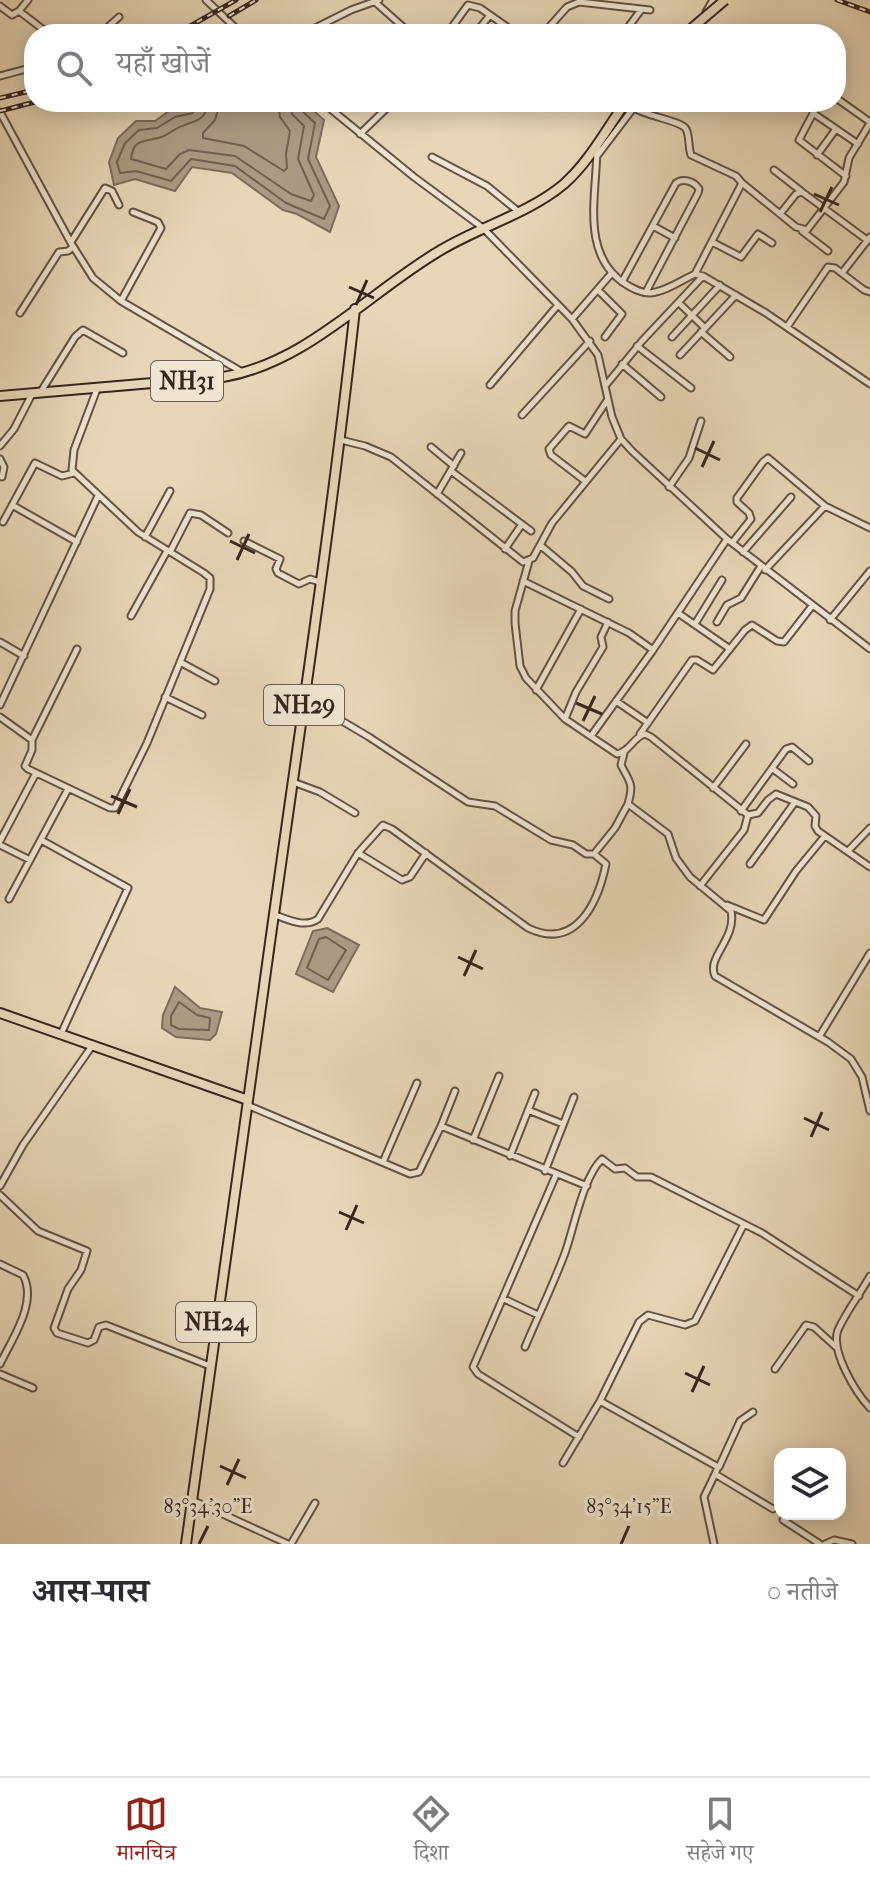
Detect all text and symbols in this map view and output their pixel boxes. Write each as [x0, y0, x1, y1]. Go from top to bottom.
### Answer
search box [24, 24, 846, 112]
icon: search [52, 46, 96, 90]
text: यहाँ खोजें [116, 46, 210, 81]
road number: NH31 [151, 361, 223, 401]
road number: NH29 [264, 685, 344, 725]
road number: NH24 [176, 1302, 256, 1342]
map controls [774, 1448, 846, 1520]
button: layers [774, 1448, 846, 1520]
text: 83°34'30"E [163, 1495, 253, 1518]
text: 83°34'15"E [586, 1495, 672, 1518]
text: आस-पास [32, 1571, 149, 1611]
text: 0 नतीजे [767, 1576, 838, 1607]
tab: मानचित्र [117, 1792, 176, 1874]
tab: दिशा [409, 1792, 453, 1874]
tab: सहेजे गए [686, 1792, 753, 1874]

